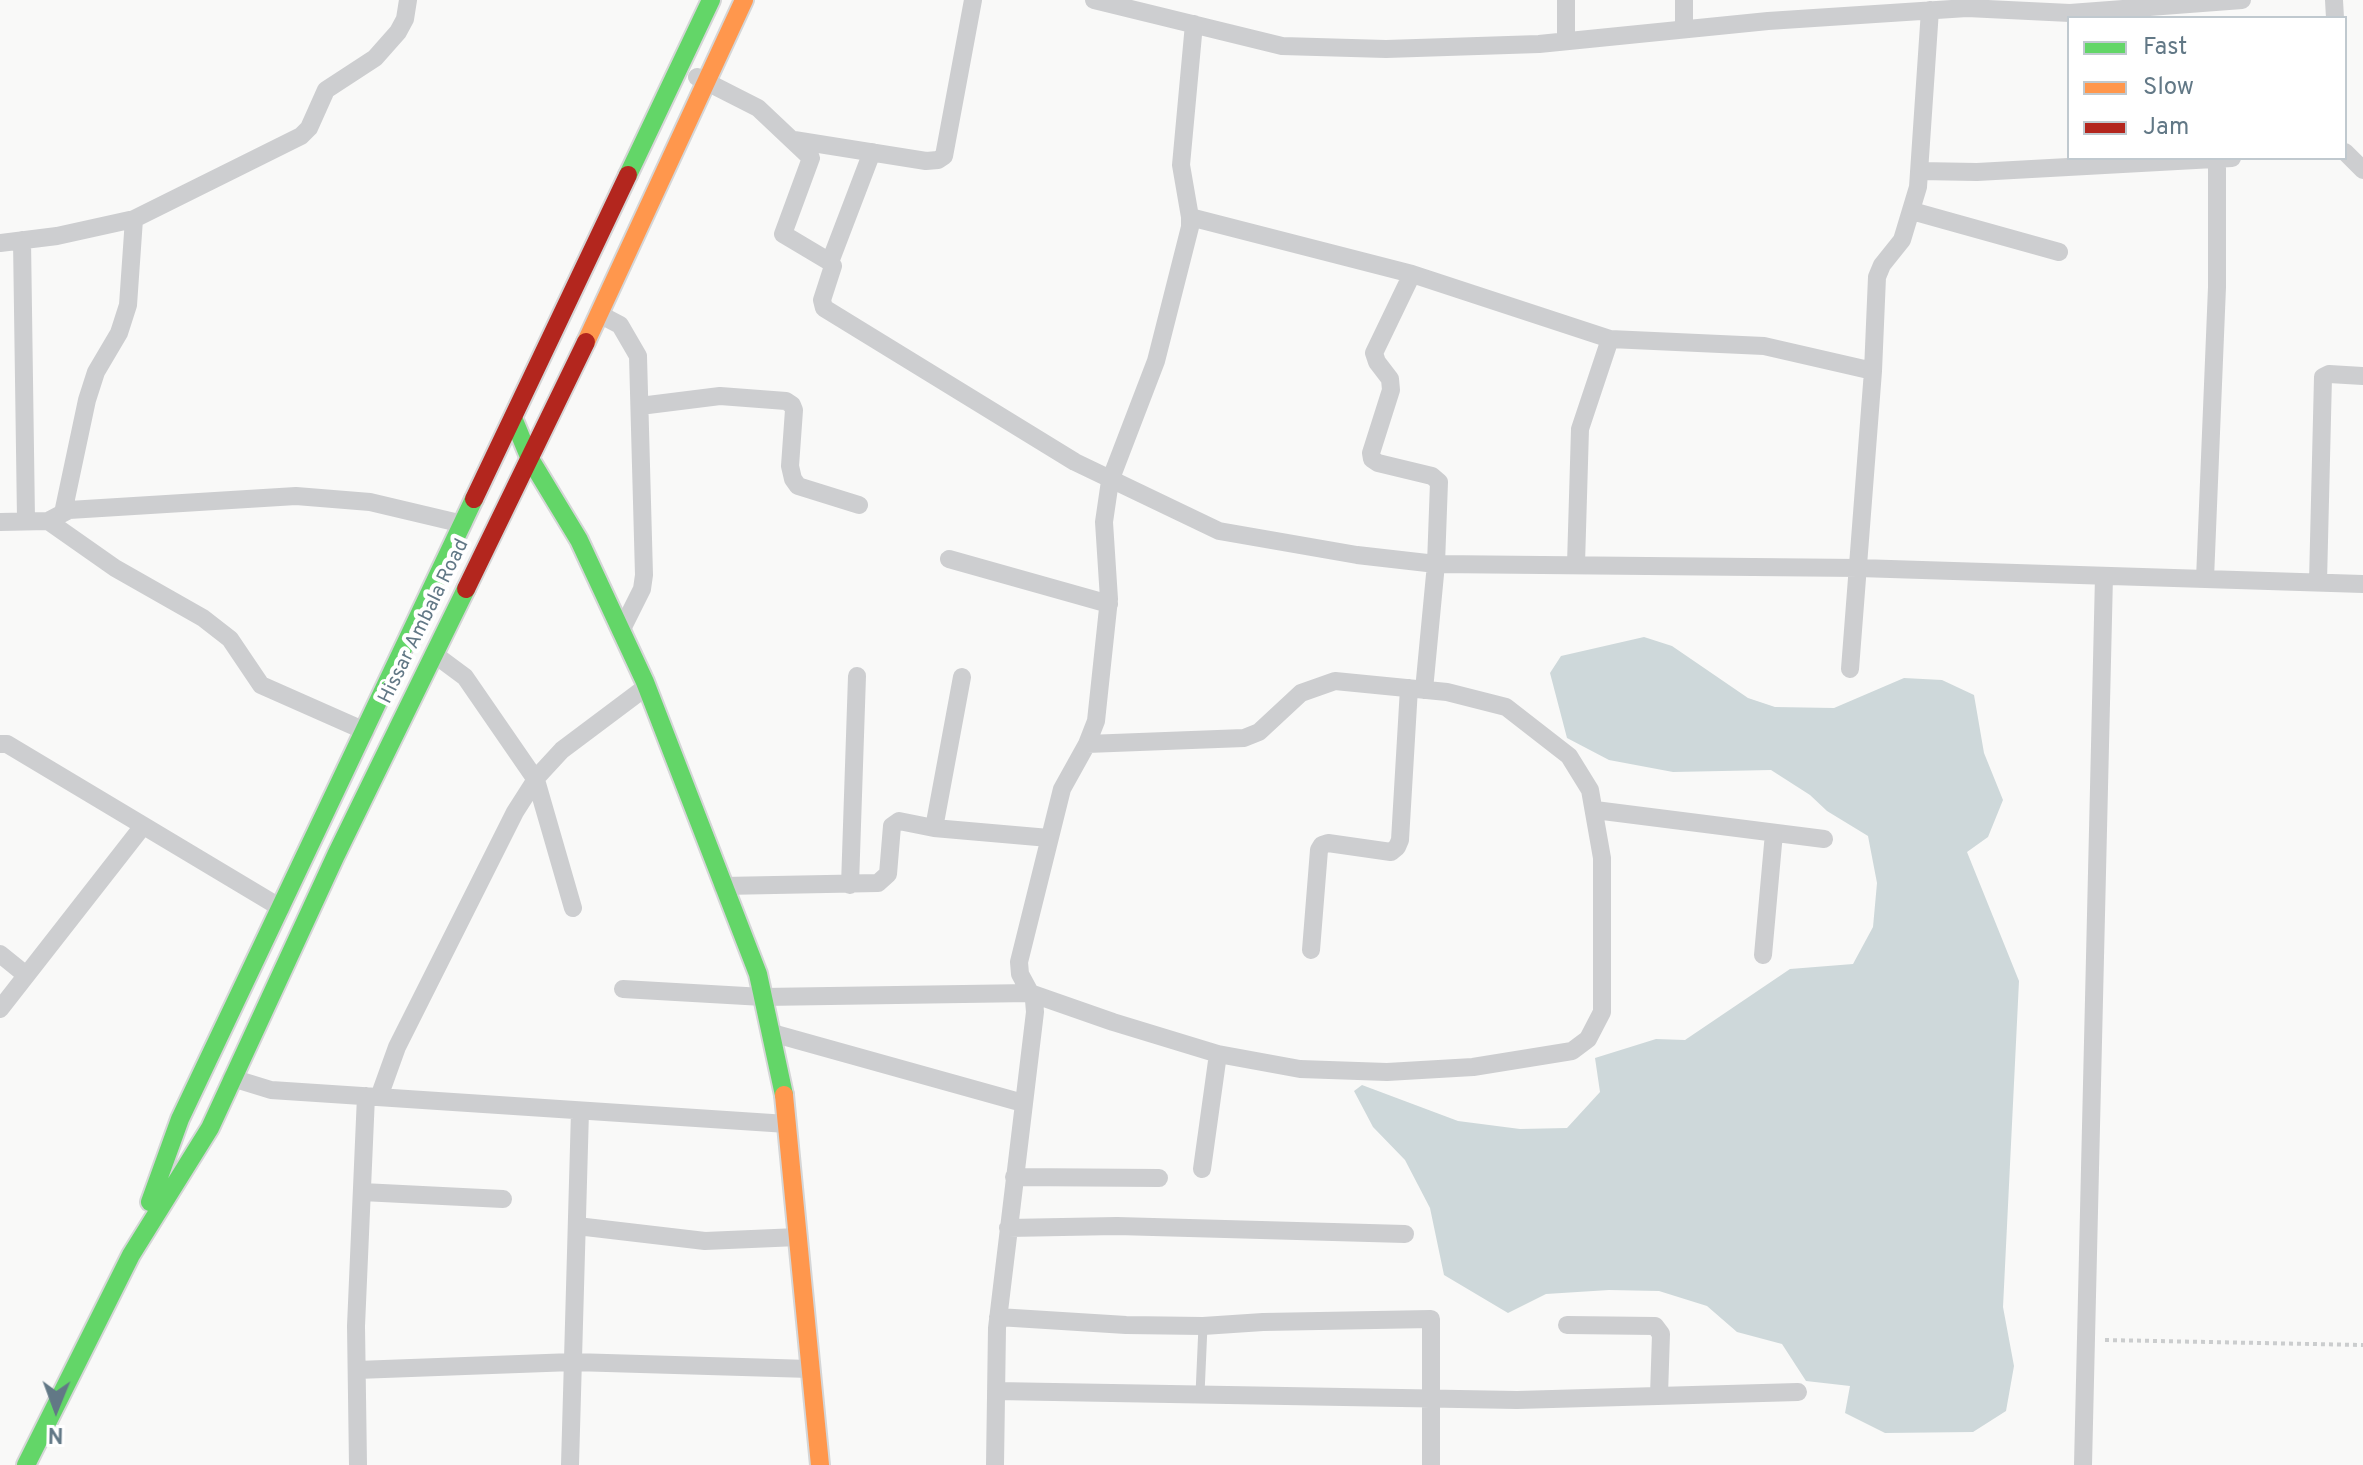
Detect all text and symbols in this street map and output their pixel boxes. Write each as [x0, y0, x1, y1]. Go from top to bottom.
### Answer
legend [2067, 16, 2347, 160]
text: Fast [2143, 33, 2187, 63]
text: Slow [2143, 73, 2194, 103]
text: Jam [2143, 113, 2189, 143]
street label: Hissar Ambala Road [375, 536, 475, 708]
north arrow [16, 1369, 96, 1449]
text: N [47, 1420, 64, 1447]

